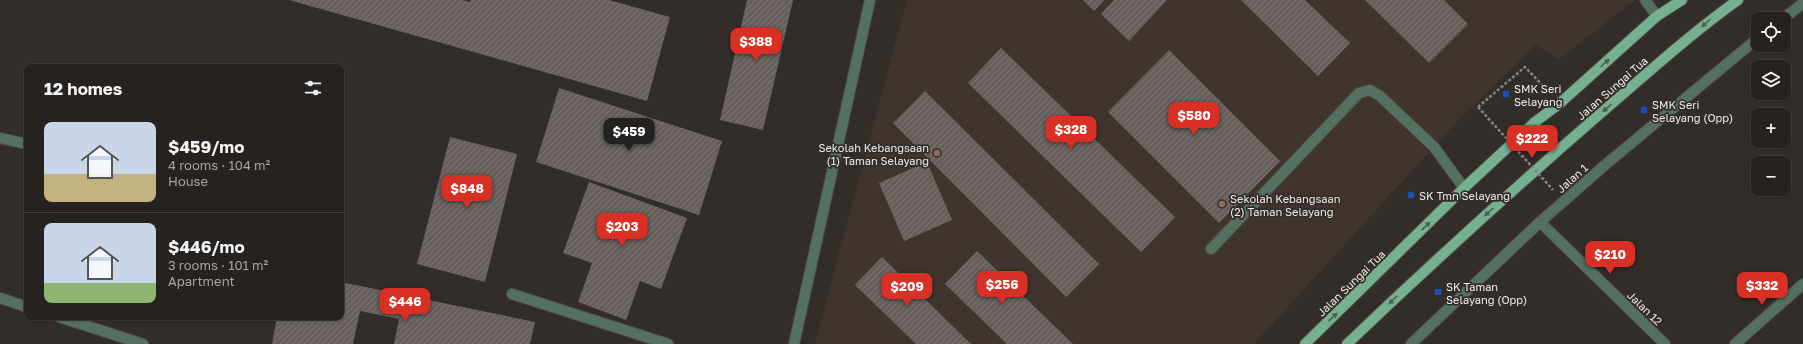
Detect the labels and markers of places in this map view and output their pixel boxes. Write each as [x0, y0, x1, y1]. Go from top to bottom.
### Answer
pin: $388 [732, 28, 780, 62]
place label: SMK Seri Selayang [1514, 82, 1563, 108]
marker: SMK Seri Selayang [1501, 89, 1511, 99]
place label: SMK Seri Selayang (Opp) [1652, 98, 1733, 124]
pin: $580 [1170, 102, 1218, 136]
marker: SMK Seri Selayang (Opp) [1639, 105, 1649, 115]
pin: $328 [1047, 116, 1095, 150]
pin: $459 [605, 118, 653, 152]
pin: $222 [1508, 125, 1556, 159]
place label: Sekolah Kebangsaan (1) Taman Selayang [818, 141, 929, 167]
marker: Sekolah Kebangsaan (1) Taman Selayang [932, 148, 942, 158]
pin: $848 [443, 175, 491, 209]
place label: SK Tmn Selayang [1419, 189, 1510, 202]
marker: SK Tmn Selayang [1406, 190, 1416, 200]
place label: Sekolah Kebangsaan (2) Taman Selayang [1230, 192, 1341, 218]
marker: Sekolah Kebangsaan (2) Taman Selayang [1217, 199, 1227, 209]
pin: $203 [598, 213, 646, 247]
pin: $210 [1586, 241, 1634, 275]
pin: $256 [978, 271, 1026, 305]
pin: $332 [1738, 272, 1786, 306]
pin: $209 [883, 273, 931, 307]
place label: SK Taman Selayang (Opp) [1446, 280, 1527, 306]
marker: SK Taman Selayang (Opp) [1433, 287, 1443, 297]
pin: $446 [381, 288, 429, 322]

